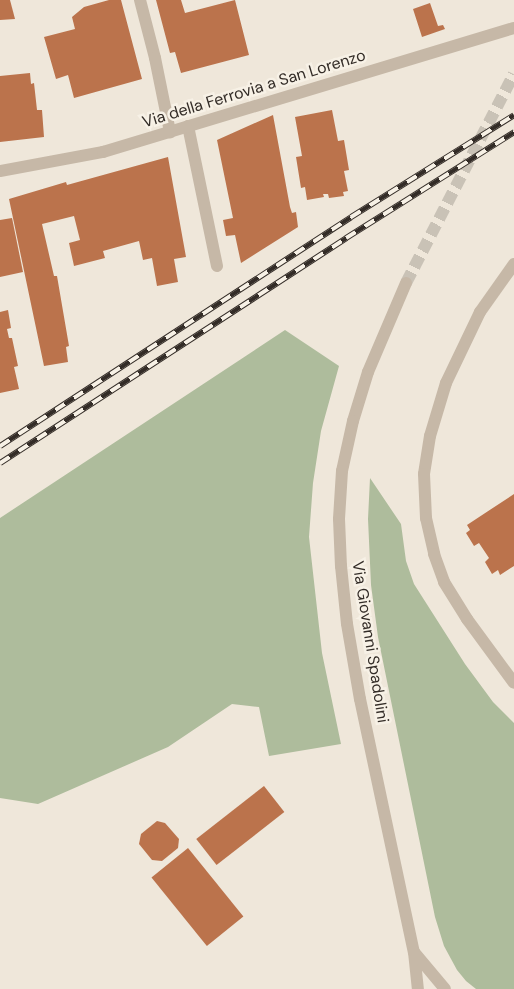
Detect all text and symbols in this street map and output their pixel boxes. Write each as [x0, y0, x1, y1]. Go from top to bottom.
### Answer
street label: Via della Ferrovia a San Lorenzo [140, 46, 368, 132]
street label: Via Giovanni Spadolini [348, 560, 392, 724]

